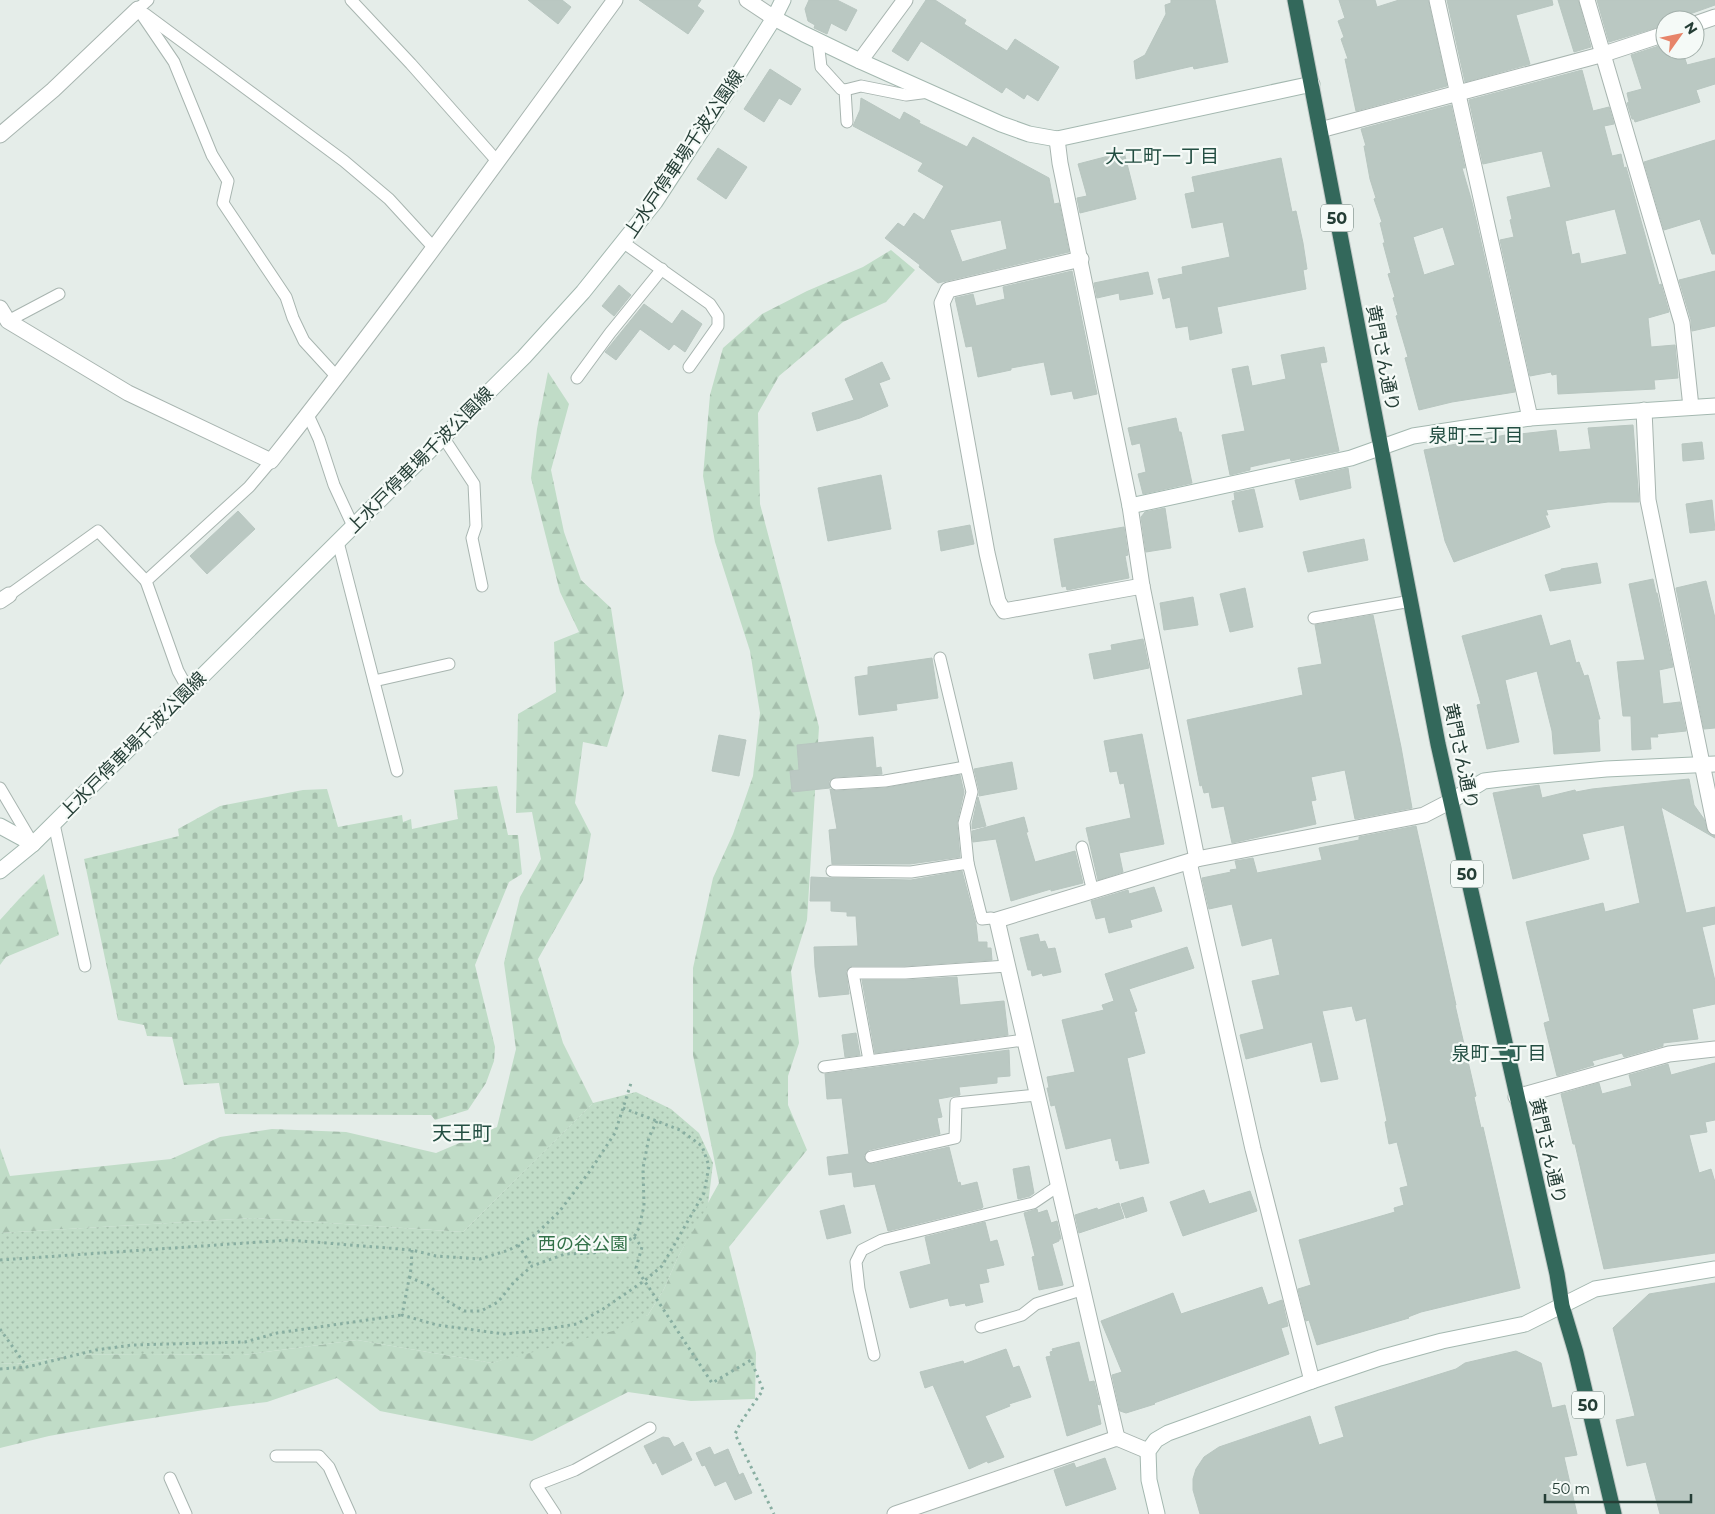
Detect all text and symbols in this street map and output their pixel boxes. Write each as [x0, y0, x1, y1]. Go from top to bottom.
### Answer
north arrow [1655, 10, 1705, 60]
text: N [1680, 18, 1702, 38]
street label: 上水戸停車場千波公園線 [620, 66, 748, 242]
district label: 大工町一丁目 [1105, 145, 1219, 168]
road number: 50 [1321, 204, 1353, 232]
street label: 黄門さん通り [1362, 303, 1404, 413]
street label: 上水戸停車場千波公園線 [342, 382, 498, 538]
district label: 泉町三丁目 [1428, 424, 1524, 447]
street label: 上水戸停車場千波公園線 [55, 667, 211, 823]
street label: 黄門さん通り [1439, 701, 1483, 811]
road number: 50 [1451, 861, 1483, 888]
district label: 泉町二丁目 [1451, 1042, 1547, 1065]
street label: 黄門さん通り [1525, 1096, 1571, 1206]
district label: 天王町 [432, 1121, 492, 1145]
park label: 西の谷公園 [538, 1233, 628, 1255]
road number: 50 [1572, 1392, 1604, 1418]
scale bar [1545, 1472, 1691, 1504]
text: 50 m [1552, 1479, 1590, 1498]

